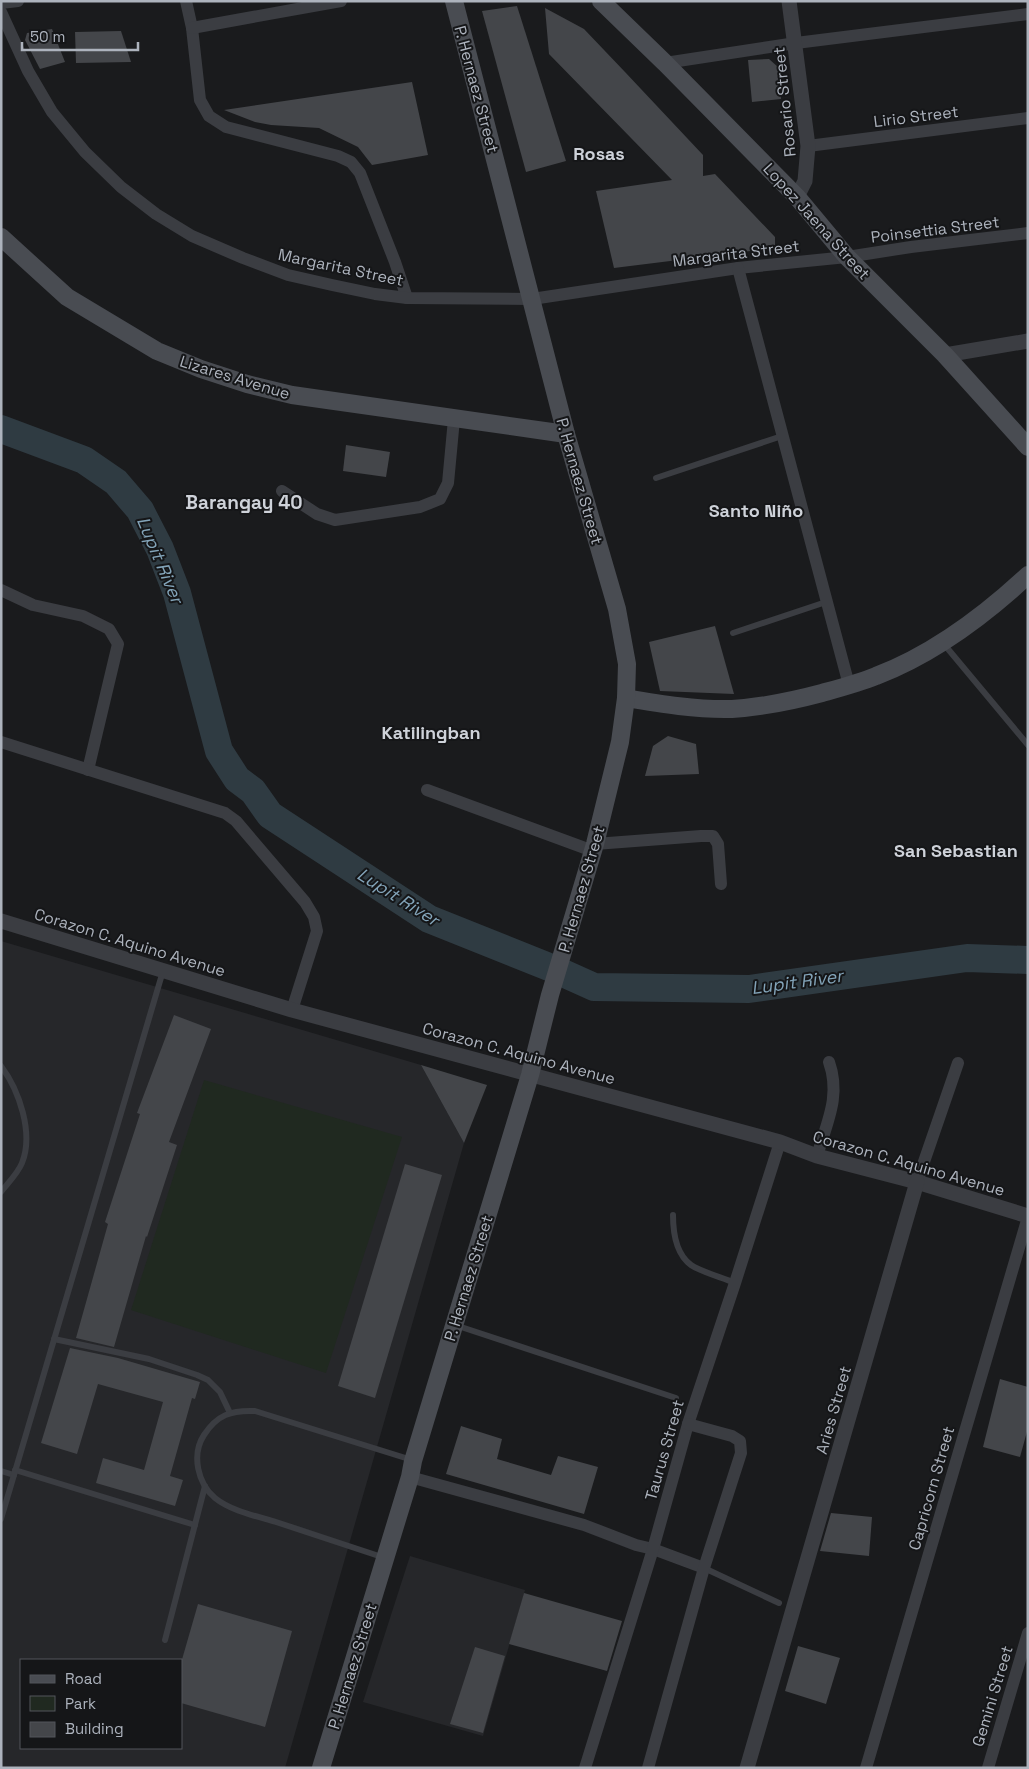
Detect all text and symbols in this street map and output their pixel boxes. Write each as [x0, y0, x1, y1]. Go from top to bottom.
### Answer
scale bar [22, 20, 139, 52]
street label: P. Hernaez Street [449, 23, 504, 155]
text: 50 m [30, 27, 65, 46]
street label: Rosario Street [768, 46, 801, 158]
street label: Lirio Street [872, 101, 960, 132]
district label: Rosas [573, 142, 625, 165]
street label: Lopez Jaena Street [759, 159, 875, 284]
street label: Poinsettia Street [870, 211, 1001, 248]
street label: Margarita Street [671, 235, 801, 272]
street label: Margarita Street [276, 244, 406, 291]
street label: Lizares Avenue [177, 351, 293, 404]
street label: P. Hernaez Street [551, 415, 608, 547]
district label: Barangay 40 [185, 490, 303, 515]
district label: Santo Niño [709, 499, 803, 522]
water label: Lupit River [132, 513, 190, 609]
district label: Katilingban [381, 721, 481, 744]
street label: P. Hernaez Street [553, 823, 610, 955]
district label: San Sebastian [894, 839, 1018, 862]
water label: Lupit River [353, 862, 445, 932]
street label: Corazon C. Aquino Avenue [32, 903, 228, 982]
water label: Lupit River [750, 963, 846, 999]
street label: Corazon C. Aquino Avenue [420, 1018, 618, 1089]
street label: Corazon C. Aquino Avenue [810, 1126, 1007, 1201]
street label: P. Hernaez Street [439, 1213, 498, 1344]
street label: Aries Street [811, 1364, 856, 1457]
street label: Taurus Street [640, 1397, 689, 1503]
street label: Capricorn Street [904, 1424, 959, 1553]
street label: P. Hernaez Street [323, 1601, 382, 1732]
street label: Gemini Street [967, 1643, 1018, 1749]
legend [20, 1659, 182, 1749]
text: Road [65, 1669, 102, 1688]
text: Park [65, 1694, 96, 1713]
text: Building [65, 1719, 124, 1738]

